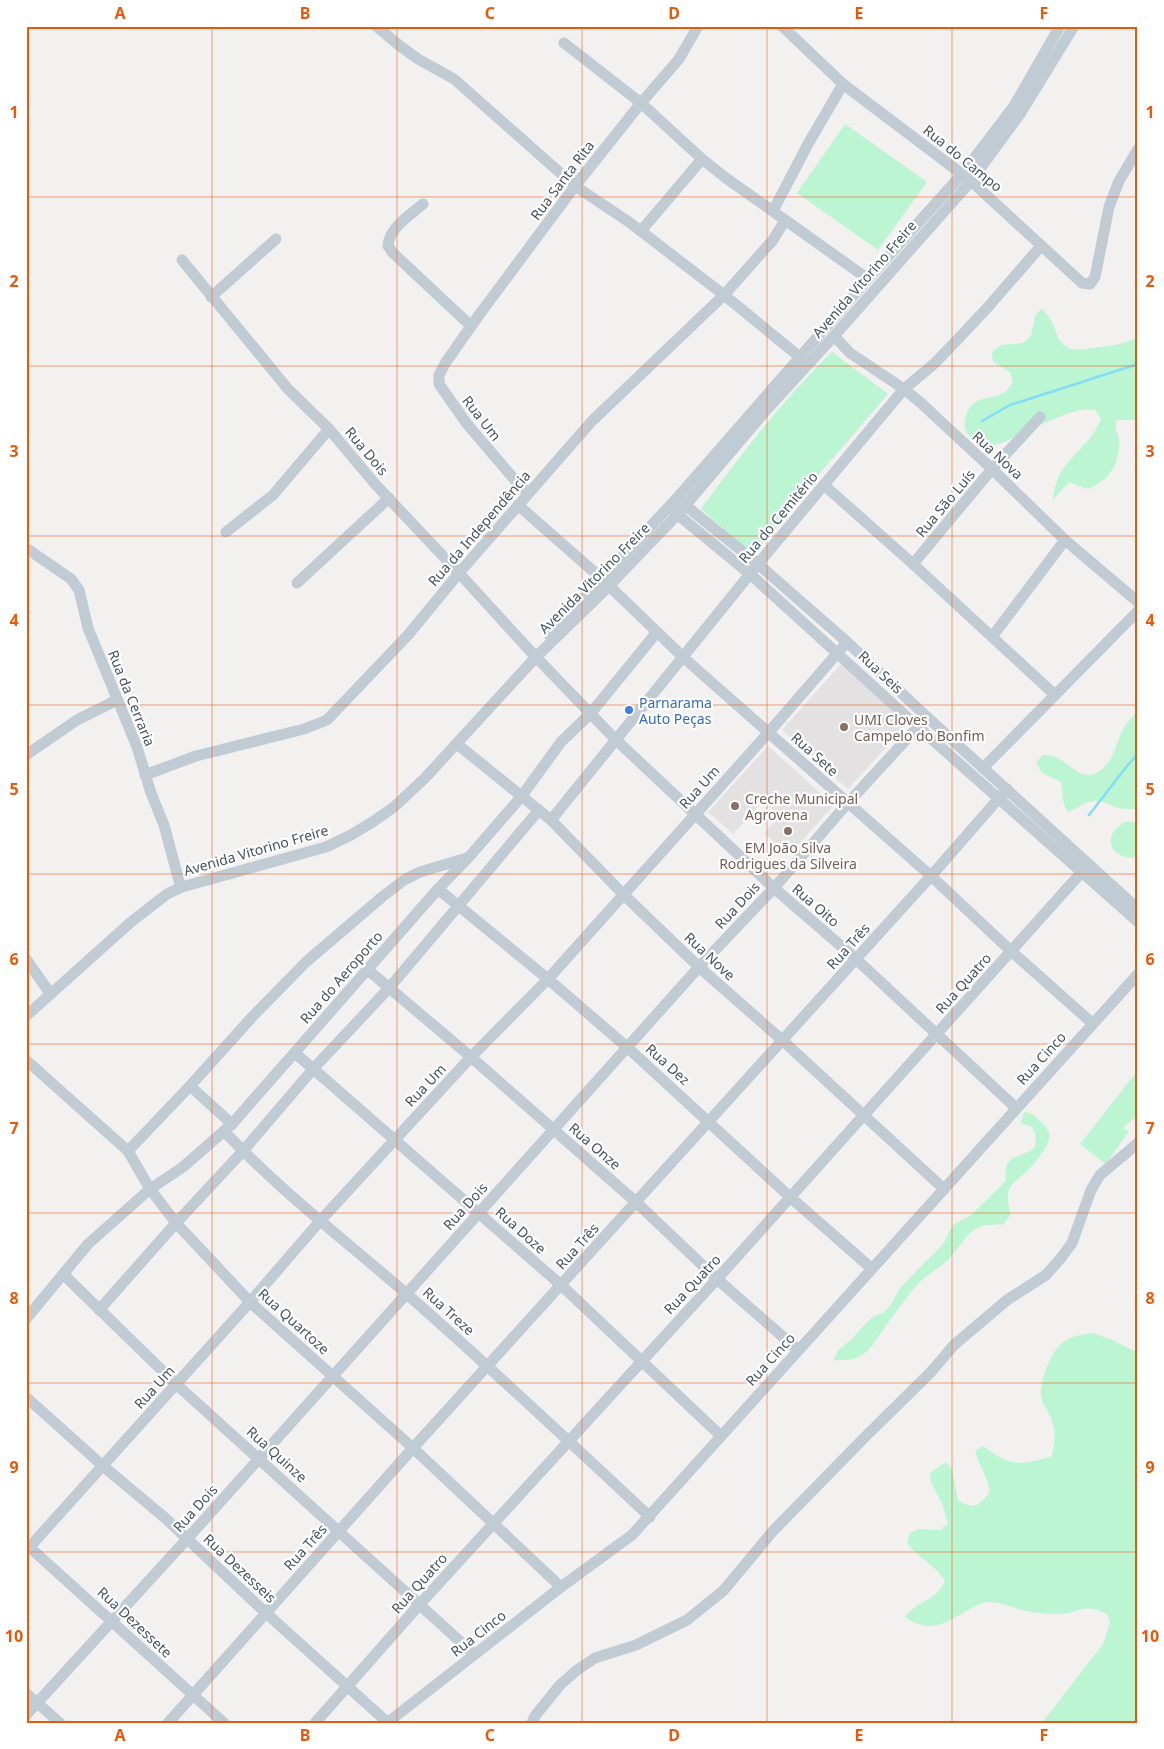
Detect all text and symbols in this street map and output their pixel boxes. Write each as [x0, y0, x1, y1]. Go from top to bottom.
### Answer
text: A [114, 2, 126, 24]
text: B [300, 2, 310, 24]
text: C [485, 2, 495, 24]
text: D [668, 2, 680, 24]
text: E [855, 2, 864, 24]
text: F [1040, 2, 1048, 24]
text: 1 [9, 101, 19, 123]
text: 1 [1145, 101, 1155, 123]
street label: Rua do Campo [920, 120, 1006, 196]
street label: Rua Santa Rita [526, 136, 598, 224]
street label: Avenida Vitorino Freire [808, 216, 920, 342]
text: 2 [9, 270, 19, 292]
text: 2 [1145, 270, 1155, 292]
street label: Rua Um [458, 392, 506, 444]
street label: Rua Dois [341, 423, 393, 479]
street label: Rua Nova [969, 427, 1027, 483]
text: 3 [9, 440, 19, 462]
text: 3 [1145, 440, 1155, 462]
street label: Rua São Luís [911, 465, 979, 541]
street label: Rua da Independência [423, 466, 535, 590]
street label: Rua do Cemitério [734, 467, 822, 567]
street label: Avenida Vitorino Freire [534, 518, 654, 638]
text: 4 [9, 609, 19, 631]
text: 4 [1145, 609, 1155, 631]
street label: Rua Seis [854, 646, 908, 698]
street label: Rua da Cerraria [104, 647, 160, 749]
place label: Parnarama Auto Peças [639, 693, 712, 728]
marker: Parnarama Auto Peças [623, 704, 635, 716]
place label: UMI Cloves Campelo do Bonfim [854, 710, 984, 745]
marker: UMI Cloves Campelo do Bonfim [838, 721, 850, 733]
street label: Rua Sete [787, 728, 843, 780]
street label: Rua Um [674, 761, 724, 813]
text: 5 [9, 778, 19, 800]
text: 5 [1145, 778, 1155, 800]
place label: Creche Municipal Agrovena [745, 789, 858, 824]
marker: Creche Municipal Agrovena [729, 800, 741, 812]
street label: Avenida Vitorino Freire [181, 820, 331, 880]
marker: EM João Silva Rodrigues da Silveira [782, 825, 794, 837]
place label: EM João Silva Rodrigues da Silveira [719, 838, 857, 873]
street label: Rua Dois [710, 877, 764, 933]
street label: Rua Oito [788, 879, 844, 931]
street label: Rua Três [822, 919, 874, 973]
street label: Rua do Aeroporto [296, 927, 386, 1027]
street label: Rua Nove [681, 928, 739, 984]
text: 6 [9, 948, 19, 970]
text: 6 [1145, 948, 1155, 970]
street label: Rua Quatro [931, 949, 995, 1017]
street label: Rua Cinco [1012, 1027, 1070, 1089]
street label: Rua Dez [642, 1039, 695, 1089]
street label: Rua Um [400, 1059, 450, 1111]
text: 7 [9, 1117, 19, 1139]
text: 7 [1145, 1117, 1155, 1139]
street label: Rua Onze [565, 1118, 625, 1174]
street label: Rua Dois [439, 1178, 492, 1234]
street label: Rua Doze [492, 1202, 550, 1258]
street label: Rua Três [551, 1219, 603, 1273]
street label: Rua Quatro [659, 1250, 725, 1318]
street label: Rua Treze [419, 1283, 479, 1339]
street label: Rua Quartoze [254, 1284, 334, 1358]
text: 8 [9, 1287, 19, 1309]
text: 8 [1145, 1287, 1155, 1309]
street label: Rua Cinco [741, 1328, 799, 1390]
street label: Rua Um [129, 1361, 179, 1413]
street label: Rua Quinze [243, 1422, 311, 1486]
text: 9 [9, 1456, 19, 1478]
text: 9 [1145, 1456, 1155, 1478]
street label: Rua Dois [169, 1480, 222, 1536]
street label: Rua Três [279, 1520, 331, 1574]
street label: Rua Dezesseis [200, 1529, 281, 1607]
street label: Rua Quatro [387, 1549, 451, 1617]
street label: Rua Dezessete [94, 1582, 176, 1662]
street label: Rua Cinco [446, 1605, 510, 1661]
text: 10 [5, 1625, 23, 1647]
text: 10 [1141, 1625, 1159, 1647]
text: A [114, 1724, 126, 1746]
text: B [300, 1724, 310, 1746]
text: C [485, 1724, 495, 1746]
text: D [668, 1724, 680, 1746]
text: E [855, 1724, 864, 1746]
text: F [1040, 1724, 1048, 1746]

